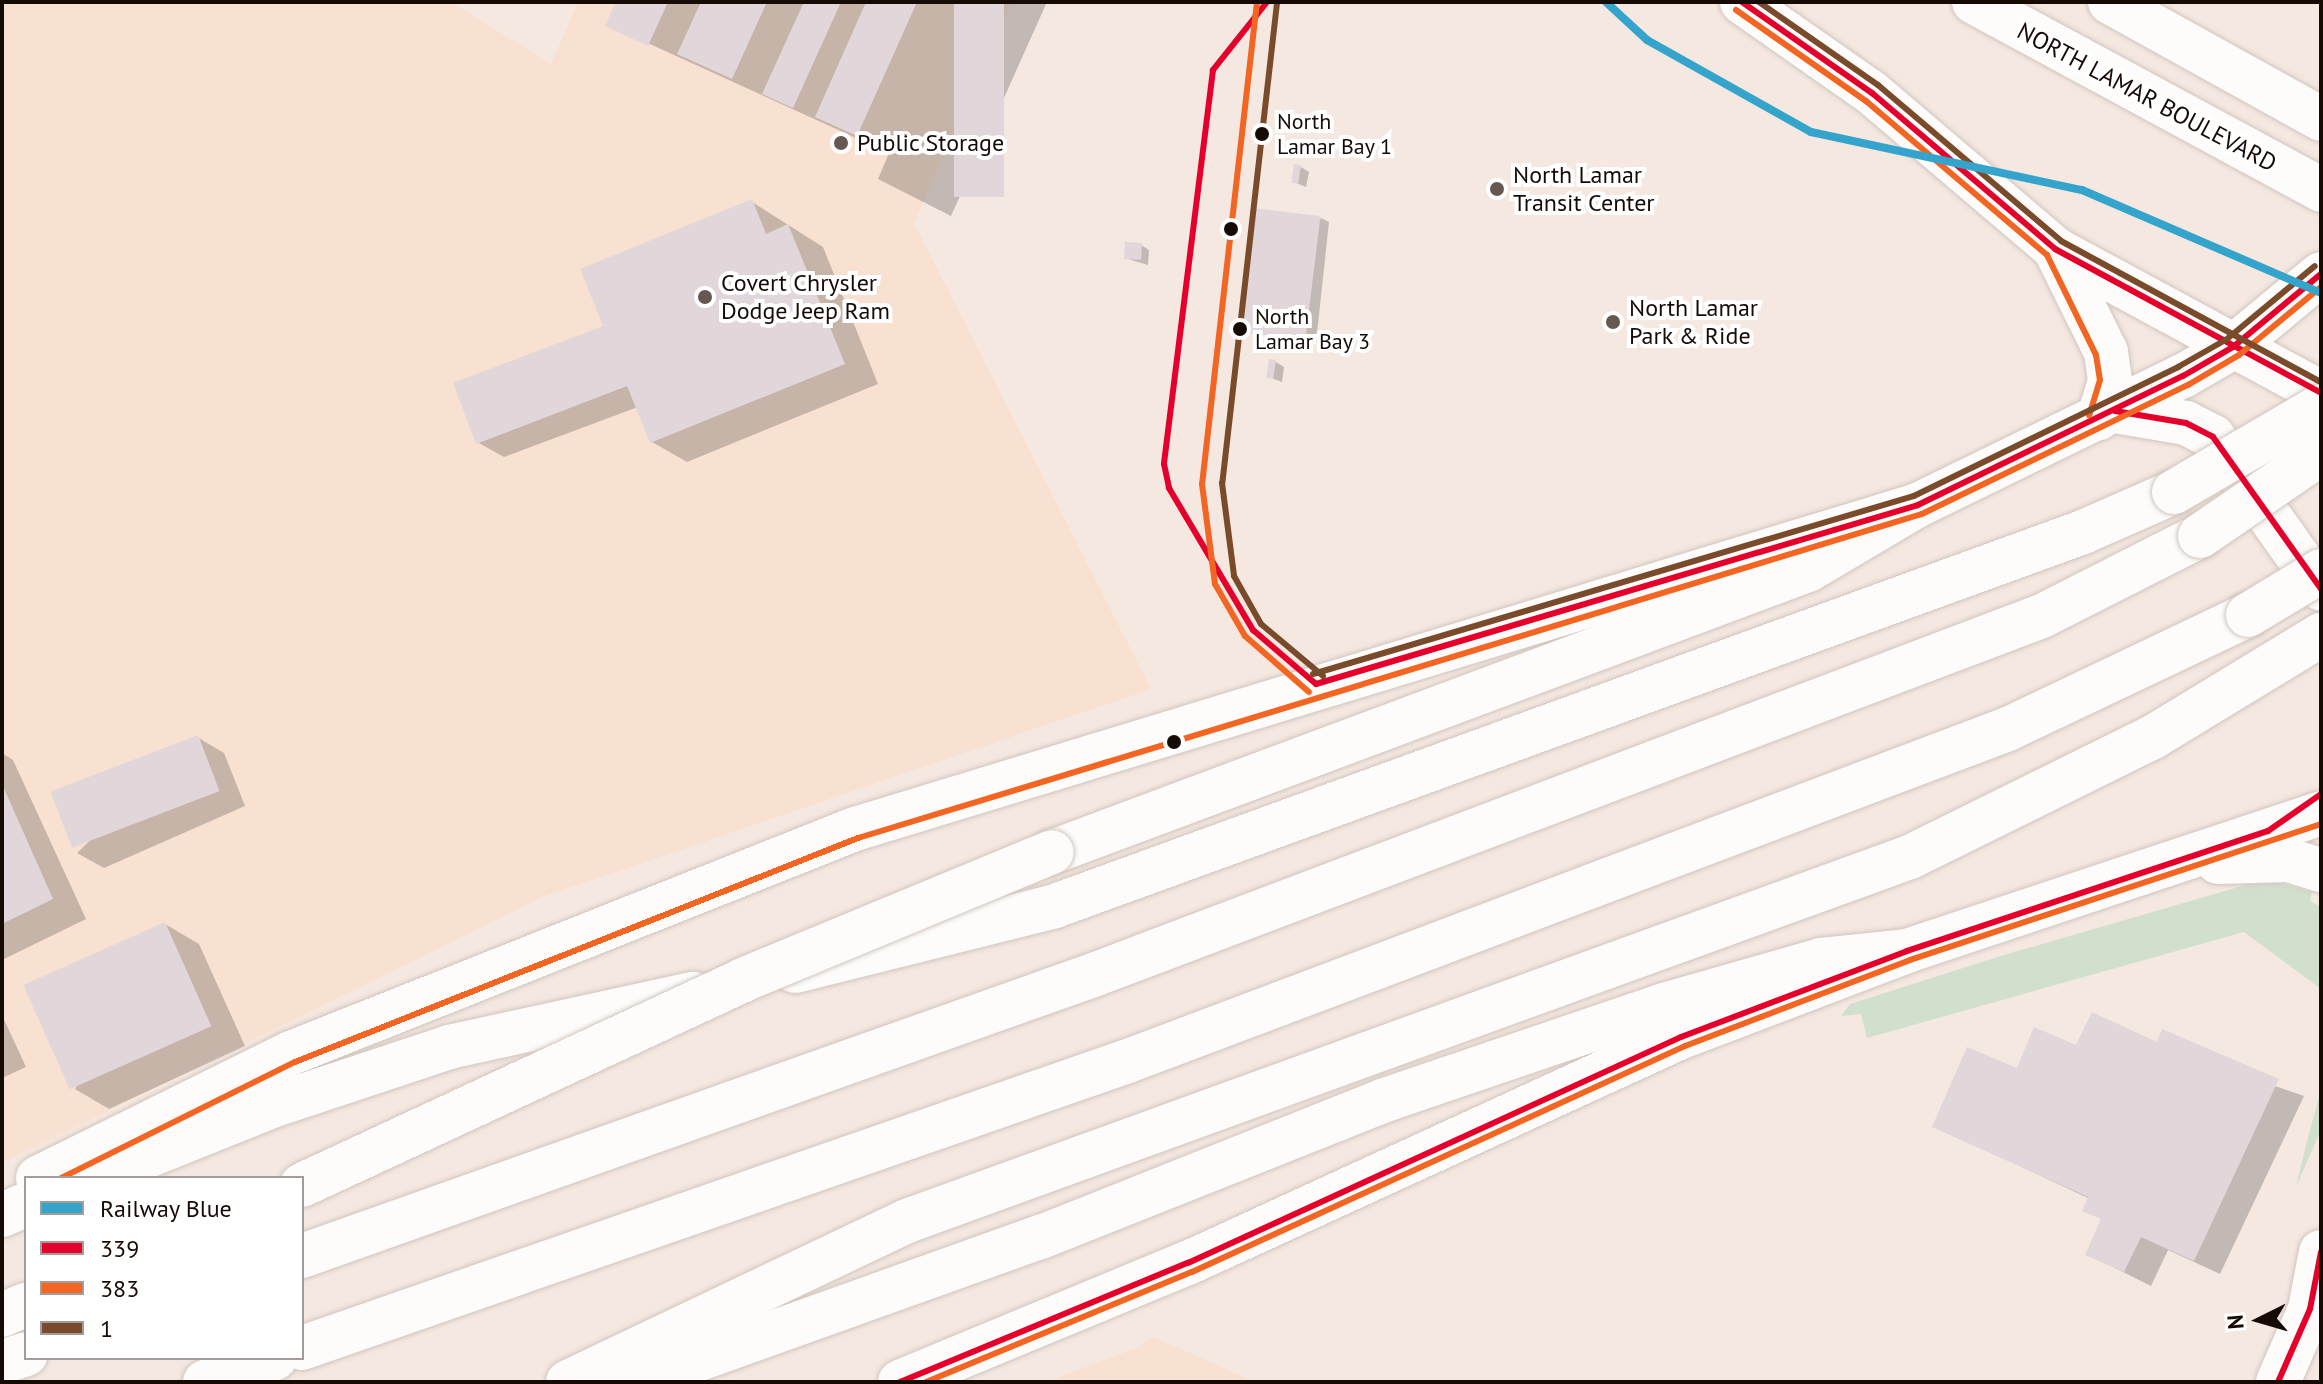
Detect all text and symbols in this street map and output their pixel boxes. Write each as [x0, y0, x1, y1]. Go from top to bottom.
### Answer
street label: NORTH LAMAR BOULEVARD [2012, 16, 2282, 178]
place label: North Lamar Bay 1 [1277, 108, 1393, 160]
marker: North Lamar Bay 1 [1254, 126, 1270, 142]
place label: Public Storage [857, 129, 1005, 157]
marker: Public Storage [832, 134, 850, 152]
place label: North Lamar Transit Center [1513, 161, 1654, 217]
marker: North Lamar Transit Center [1488, 180, 1506, 198]
unlabelled marker [1223, 221, 1239, 237]
place label: Covert Chrysler Dodge Jeep Ram [721, 269, 890, 325]
marker: Covert Chrysler Dodge Jeep Ram [696, 288, 714, 306]
place label: North Lamar Park & Ride [1629, 294, 1758, 350]
place label: North Lamar Bay 3 [1255, 303, 1371, 354]
marker: North Lamar Park & Ride [1604, 313, 1622, 331]
marker: North Lamar Bay 3 [1232, 321, 1248, 337]
unlabelled marker [1166, 734, 1182, 750]
legend [24, 1176, 304, 1360]
text: Railway Blue [100, 1193, 232, 1224]
text: 339 [100, 1233, 139, 1264]
text: 383 [100, 1273, 139, 1304]
north arrow [2219, 1280, 2299, 1360]
text: 1 [100, 1313, 113, 1344]
text: N [2221, 1314, 2250, 1331]

